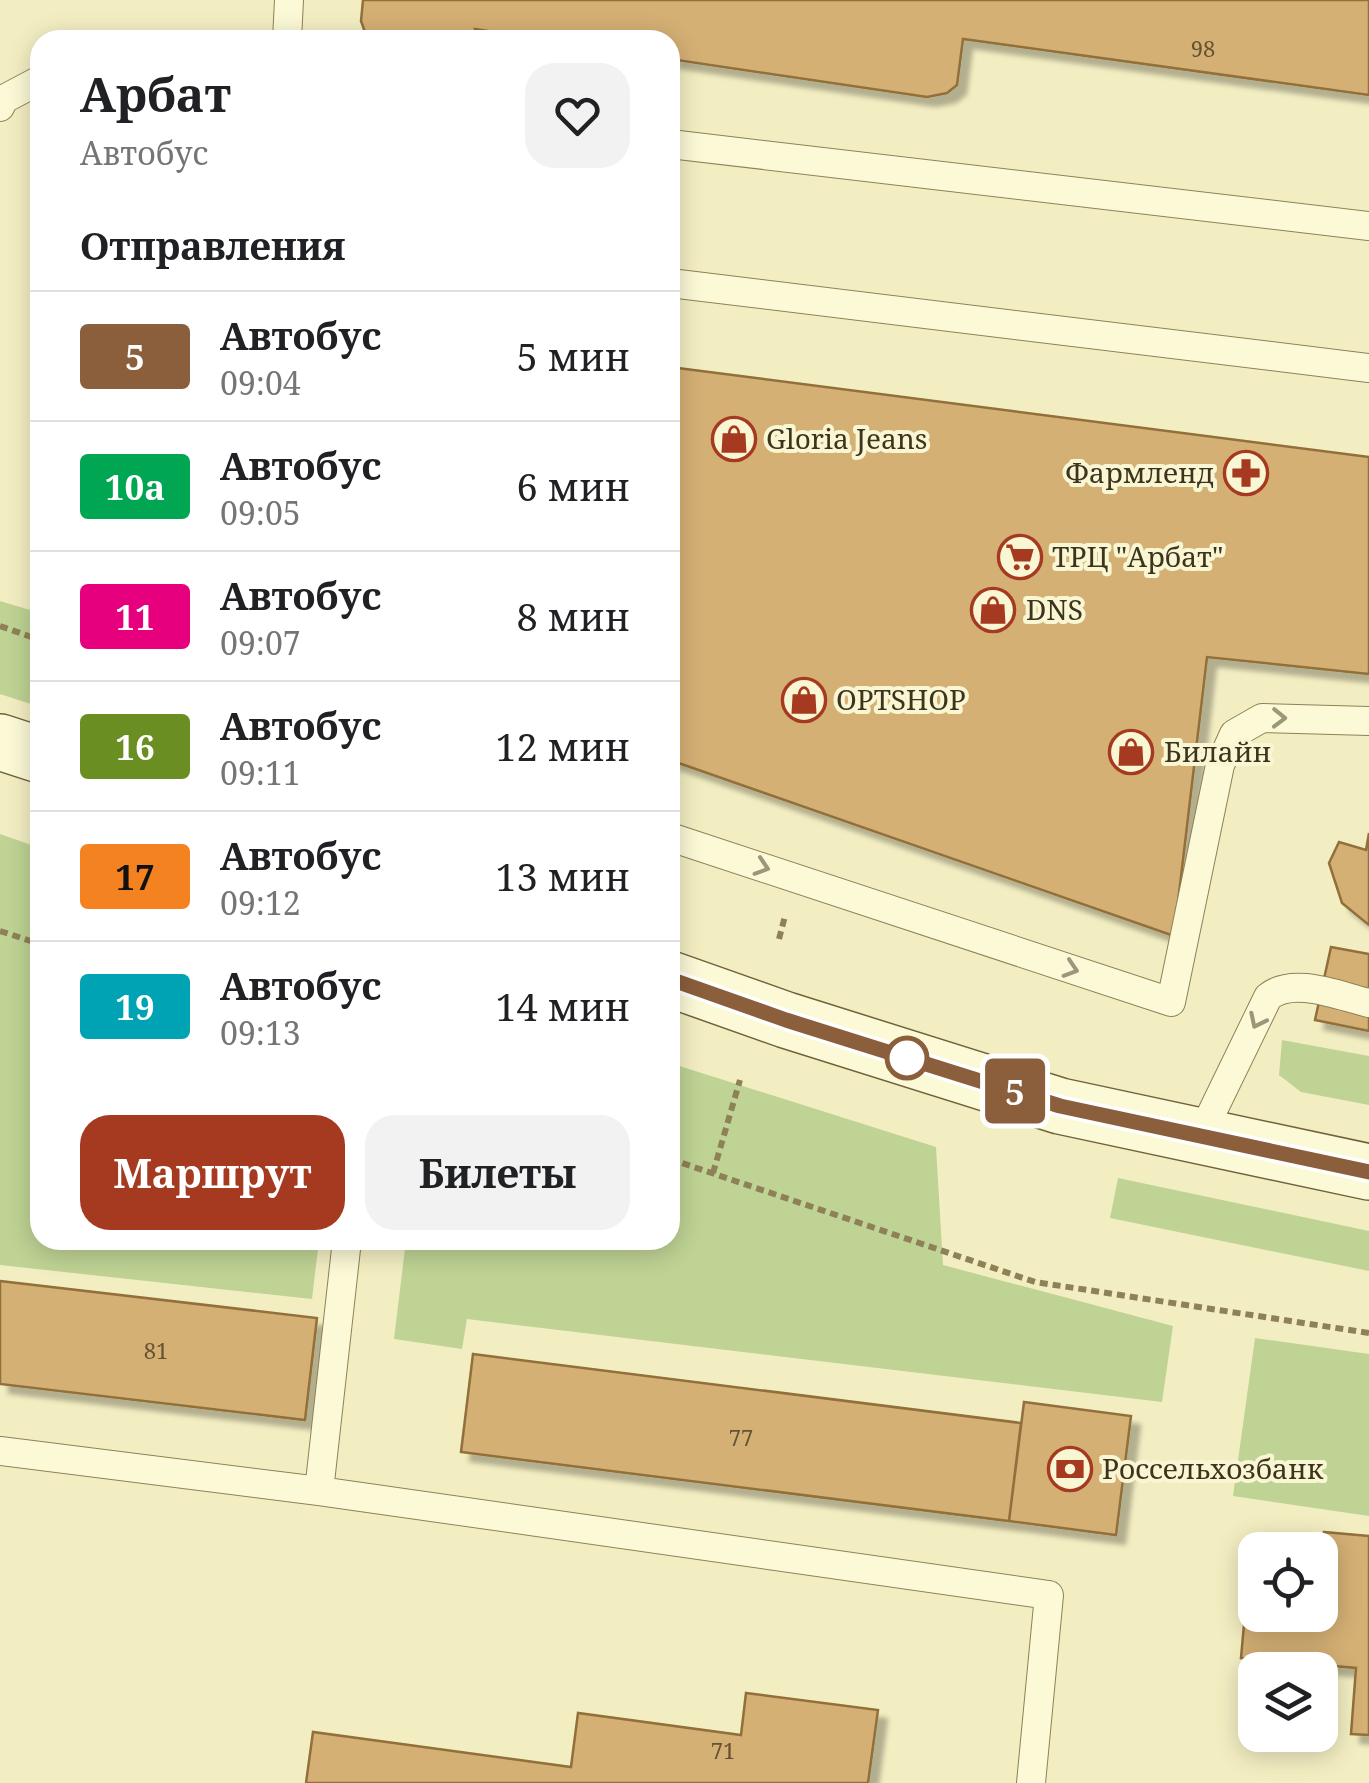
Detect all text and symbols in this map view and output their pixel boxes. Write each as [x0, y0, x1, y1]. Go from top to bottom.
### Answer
house number: 98 [1191, 33, 1215, 63]
text: Арбат [80, 61, 231, 126]
button: heart [525, 63, 630, 168]
text: Автобус [80, 131, 208, 174]
text: Отправления [80, 219, 346, 271]
text: Автобус [220, 309, 381, 361]
text: 5 мин [516, 330, 630, 382]
text: 5 [125, 333, 145, 380]
text: 09:04 [220, 361, 301, 404]
shop icon: Gloria Jeans [711, 416, 757, 462]
place label: Gloria Jeans [766, 419, 927, 457]
text: Автобус [220, 439, 381, 491]
pharmacy icon: Фармленд [1223, 450, 1269, 496]
place label: Фармленд [1065, 453, 1214, 491]
text: 6 мин [516, 460, 630, 512]
text: 10а [105, 463, 165, 510]
text: 09:05 [220, 491, 301, 534]
supermarket icon: ТРЦ "Арбат" [997, 534, 1043, 580]
place label: ТРЦ "Арбат" [1052, 537, 1223, 575]
text: Автобус [220, 569, 381, 621]
shop icon: DNS [970, 587, 1016, 633]
text: 8 мин [516, 590, 630, 642]
place label: DNS [1026, 590, 1083, 628]
text: 11 [115, 593, 155, 640]
text: 09:07 [220, 621, 301, 664]
shop icon: OPTSHOP [781, 677, 827, 723]
place label: OPTSHOP [836, 680, 966, 718]
text: Автобус [220, 699, 381, 751]
one-way arrow [1271, 708, 1287, 729]
text: 12 мин [495, 720, 630, 772]
text: 16 [115, 723, 155, 770]
shop icon: Билайн [1108, 729, 1154, 775]
place label: Билайн [1164, 732, 1271, 770]
text: 09:11 [220, 751, 301, 794]
text: Автобус [220, 829, 381, 881]
text: 13 мин [495, 850, 630, 902]
text: 17 [115, 853, 155, 900]
one-way arrow [753, 856, 770, 876]
text: 09:12 [220, 881, 301, 924]
one-way arrow [1062, 958, 1079, 978]
text: Автобус [220, 959, 381, 1011]
text: 14 мин [495, 980, 630, 1032]
text: 19 [115, 983, 155, 1030]
text: 09:13 [220, 1011, 301, 1054]
one-way arrow [1249, 1011, 1269, 1029]
unlabelled marker [886, 1037, 928, 1079]
line badge: 5 [982, 1058, 1048, 1124]
text: 5 [1005, 1068, 1025, 1115]
button: Маршрут [80, 1115, 345, 1230]
button: Билеты [365, 1115, 630, 1230]
house number: 81 [144, 1335, 168, 1365]
house number: 77 [729, 1422, 753, 1452]
bank icon: Россельхозбанк [1047, 1446, 1093, 1492]
place label: Россельхозбанк [1102, 1449, 1324, 1487]
map controls [1238, 1532, 1338, 1752]
button: locate [1238, 1532, 1338, 1632]
button: layers [1238, 1652, 1338, 1752]
house number: 71 [711, 1735, 735, 1765]

